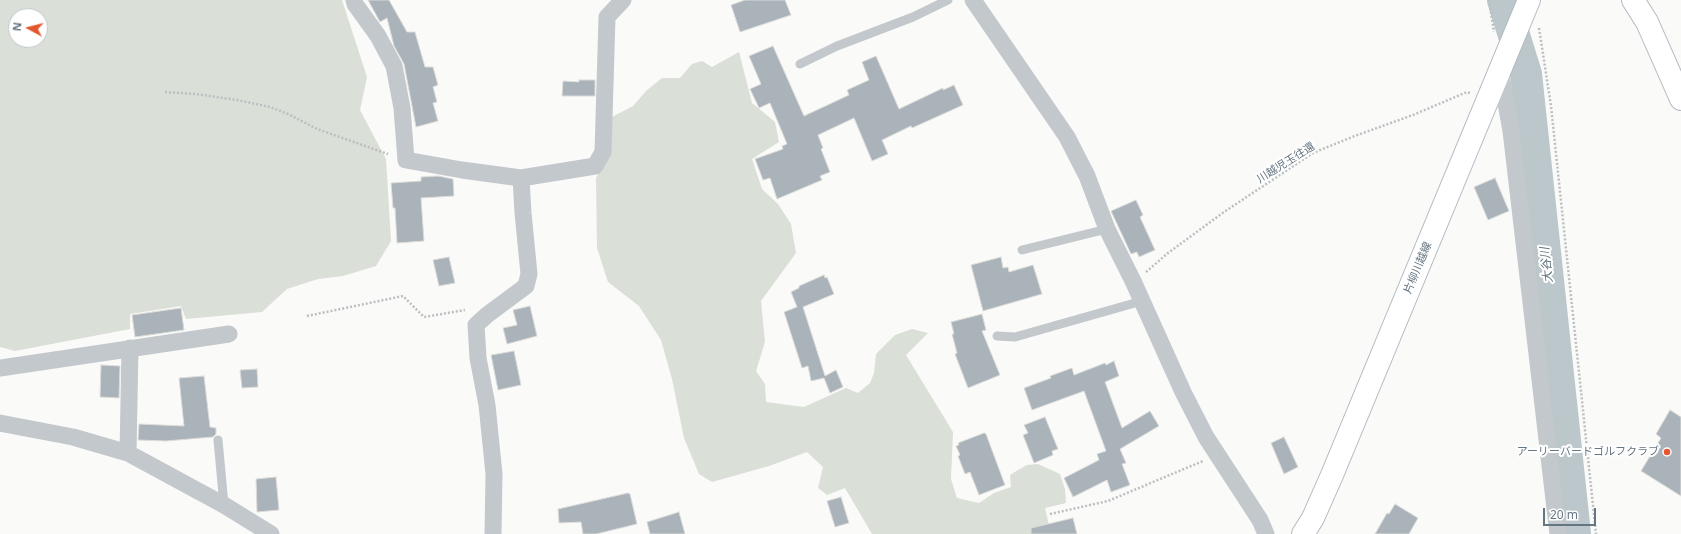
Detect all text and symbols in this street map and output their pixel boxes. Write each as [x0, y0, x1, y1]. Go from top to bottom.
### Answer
north arrow [8, 8, 48, 48]
text: N [9, 21, 25, 32]
street label: 川越児玉往還 [1255, 140, 1317, 186]
street label: 片柳川越線 [1401, 240, 1435, 296]
water label: 大谷川 [1538, 246, 1556, 284]
place label: アーリーバードゴルフクラブ [1517, 445, 1659, 459]
marker: アーリーバードゴルフクラブ [1662, 447, 1672, 457]
scale bar [1545, 500, 1598, 526]
text: 20 m [1550, 506, 1578, 523]

